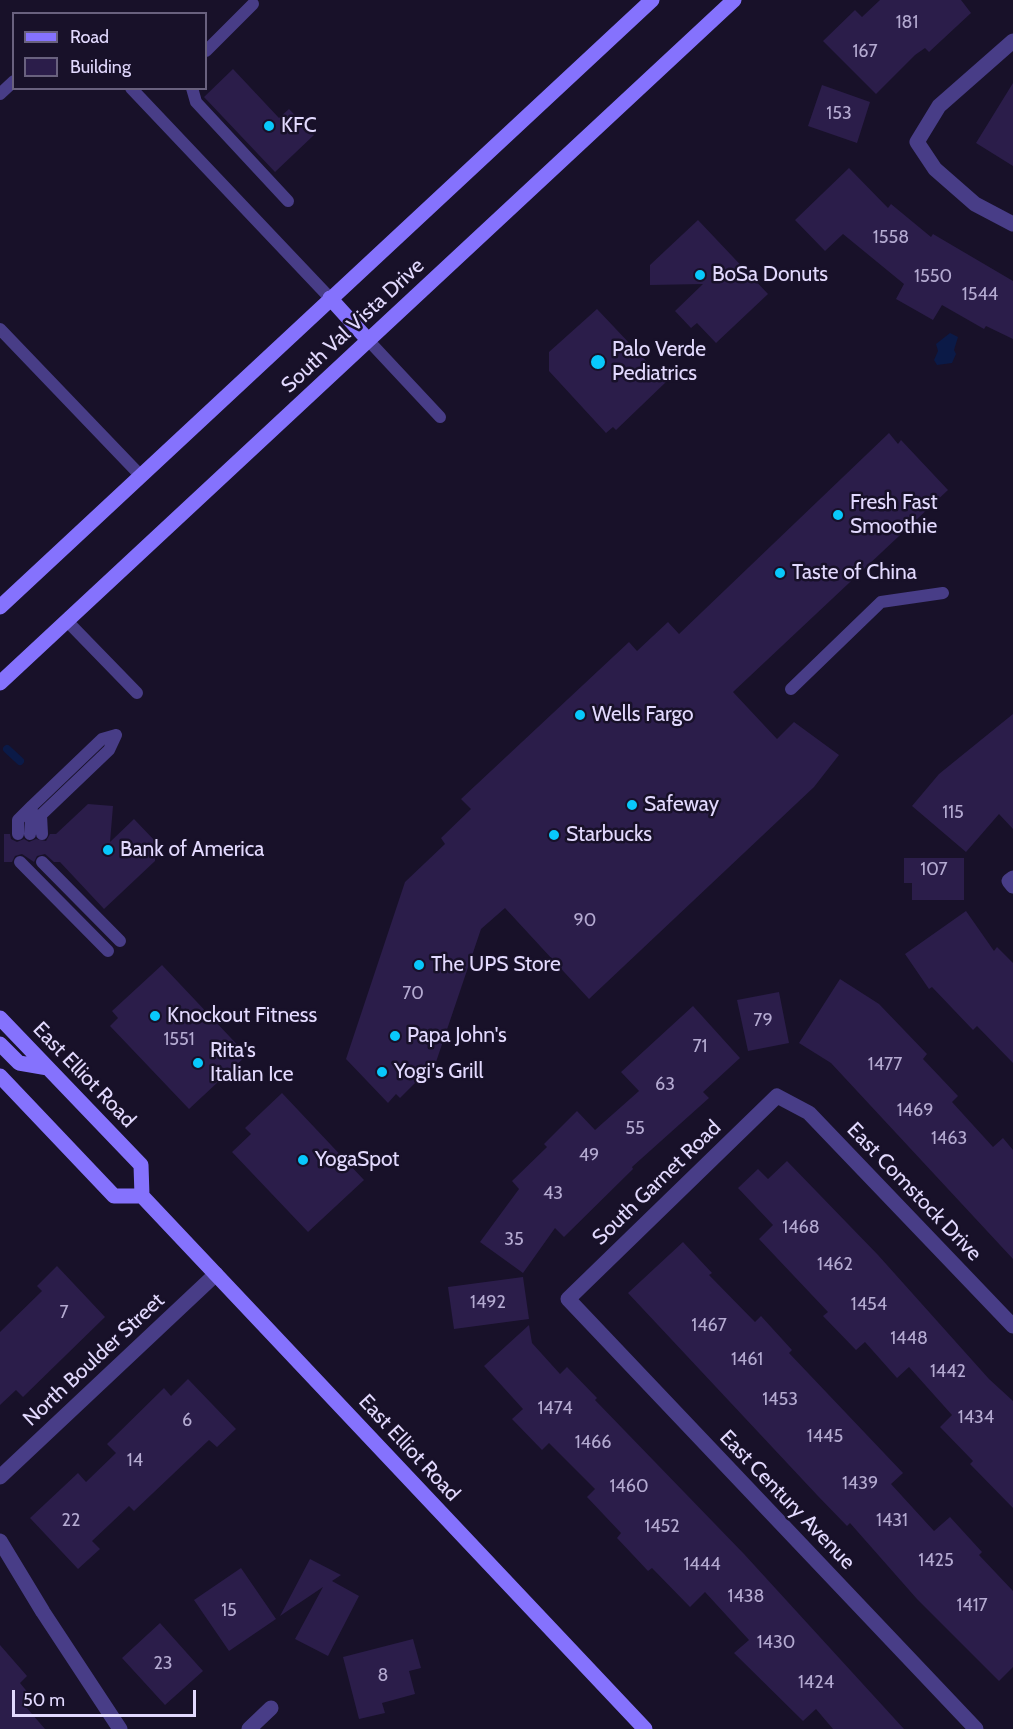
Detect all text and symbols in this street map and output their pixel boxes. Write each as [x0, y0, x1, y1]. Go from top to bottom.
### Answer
legend [12, 12, 207, 90]
house number: 181 [896, 12, 918, 34]
text: Road [70, 26, 109, 48]
house number: 167 [852, 41, 878, 63]
text: Building [70, 56, 131, 78]
house number: 153 [826, 103, 852, 125]
place label: KFC [281, 113, 317, 139]
marker: KFC [262, 119, 276, 133]
house number: 1558 [873, 227, 909, 249]
street label: South Val Vista Drive [277, 253, 429, 399]
place label: BoSa Donuts [712, 262, 828, 288]
house number: 1550 [914, 266, 952, 288]
marker: BoSa Donuts [693, 268, 707, 282]
house number: 1544 [962, 284, 998, 306]
place label: Palo Verde Pediatrics [612, 337, 706, 387]
marker: Palo Verde Pediatrics [589, 353, 607, 371]
place label: Fresh Fast Smoothie [850, 490, 938, 540]
marker: Fresh Fast Smoothie [831, 508, 845, 522]
place label: Taste of China [792, 560, 917, 586]
marker: Taste of China [773, 566, 787, 580]
place label: Wells Fargo [592, 702, 694, 728]
marker: Wells Fargo [573, 708, 587, 722]
place label: Safeway [644, 792, 719, 818]
marker: Safeway [625, 798, 639, 812]
house number: 115 [942, 802, 964, 824]
place label: Starbucks [566, 822, 652, 848]
marker: Starbucks [547, 828, 561, 842]
place label: Bank of America [120, 837, 264, 863]
marker: Bank of America [101, 843, 115, 857]
house number: 107 [920, 859, 948, 881]
house number: 90 [574, 910, 596, 932]
place label: The UPS Store [431, 952, 561, 978]
marker: The UPS Store [412, 958, 426, 972]
house number: 70 [402, 983, 424, 1005]
place label: Knockout Fitness [167, 1003, 317, 1029]
marker: Knockout Fitness [148, 1009, 162, 1023]
house number: 79 [753, 1010, 773, 1032]
street label: East Elliot Road [27, 1017, 141, 1133]
place label: Papa John's [407, 1023, 507, 1049]
house number: 1551 [163, 1029, 195, 1051]
marker: Papa John's [388, 1029, 402, 1043]
house number: 71 [693, 1036, 707, 1058]
place label: Rita's Italian Ice [210, 1038, 293, 1088]
house number: 1477 [868, 1054, 902, 1076]
marker: Rita's Italian Ice [191, 1056, 205, 1070]
place label: Yogi's Grill [394, 1059, 483, 1085]
marker: Yogi's Grill [375, 1065, 389, 1079]
house number: 63 [655, 1074, 675, 1096]
house number: 1469 [897, 1100, 933, 1122]
street label: South Garnet Road [588, 1115, 726, 1251]
street label: East Comstock Drive [841, 1117, 987, 1267]
house number: 55 [625, 1118, 645, 1140]
house number: 1463 [931, 1128, 967, 1150]
house number: 49 [579, 1145, 599, 1167]
place label: YogaSpot [315, 1147, 399, 1173]
marker: YogaSpot [296, 1153, 310, 1167]
house number: 43 [543, 1183, 563, 1205]
house number: 1468 [782, 1217, 820, 1239]
house number: 35 [504, 1229, 524, 1251]
house number: 1462 [817, 1254, 853, 1276]
street label: North Boulder Street [18, 1288, 170, 1432]
house number: 1492 [470, 1292, 506, 1314]
house number: 1454 [851, 1294, 887, 1316]
house number: 7 [59, 1302, 69, 1324]
house number: 1467 [691, 1315, 727, 1337]
house number: 1448 [890, 1328, 928, 1350]
house number: 1461 [731, 1349, 763, 1371]
house number: 1442 [930, 1361, 966, 1383]
street label: East Elliot Road [353, 1389, 465, 1507]
house number: 1453 [762, 1389, 798, 1411]
house number: 1474 [537, 1398, 573, 1420]
house number: 1434 [958, 1407, 994, 1429]
house number: 6 [182, 1410, 192, 1432]
street label: East Century Avenue [714, 1425, 860, 1575]
house number: 1445 [807, 1426, 843, 1448]
house number: 1466 [575, 1432, 611, 1454]
house number: 14 [127, 1450, 143, 1472]
house number: 1439 [842, 1473, 878, 1495]
house number: 1460 [609, 1476, 649, 1498]
house number: 22 [62, 1510, 80, 1532]
house number: 1431 [876, 1510, 908, 1532]
house number: 1452 [644, 1516, 680, 1538]
house number: 1425 [918, 1550, 954, 1572]
house number: 1444 [683, 1554, 721, 1576]
house number: 1438 [728, 1586, 764, 1608]
house number: 1417 [956, 1595, 988, 1617]
house number: 15 [221, 1600, 237, 1622]
house number: 1430 [757, 1632, 795, 1654]
house number: 23 [153, 1653, 173, 1675]
house number: 8 [378, 1665, 388, 1687]
house number: 1424 [798, 1672, 834, 1694]
scale bar [15, 1678, 200, 1716]
text: 50 m [23, 1689, 65, 1711]

